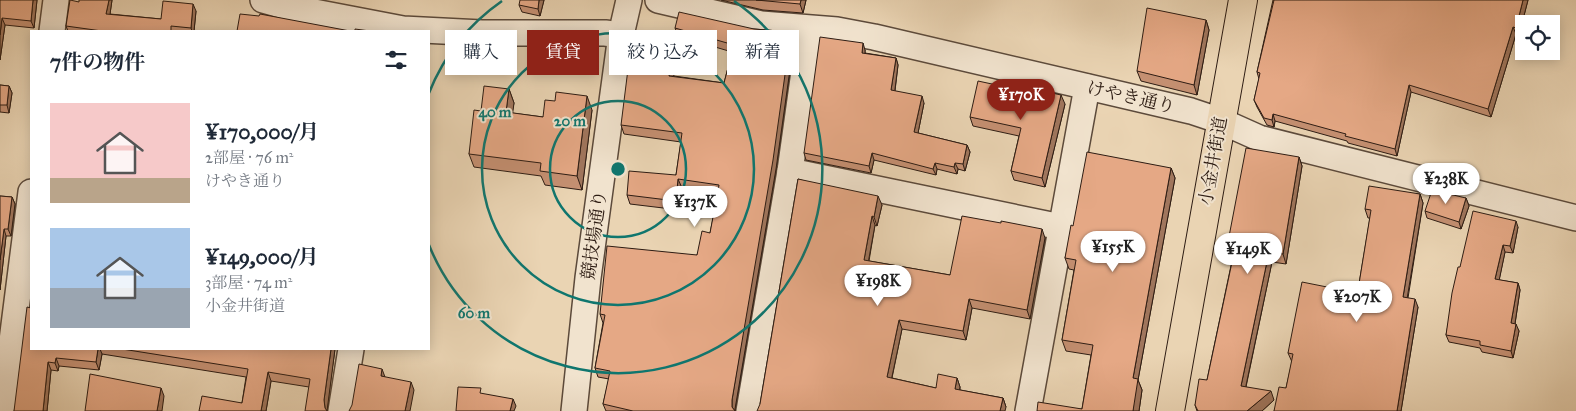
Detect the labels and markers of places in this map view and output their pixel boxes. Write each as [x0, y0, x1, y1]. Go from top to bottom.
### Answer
pin: ¥170K [986, 78, 1056, 121]
centre of rings [609, 160, 627, 178]
pin: ¥238K [1411, 162, 1481, 205]
pin: ¥137K [660, 186, 730, 228]
pin: ¥155K [1078, 230, 1148, 273]
pin: ¥149K [1213, 232, 1283, 275]
pin: ¥198K [843, 264, 913, 307]
pin: ¥207K [1322, 280, 1392, 323]

